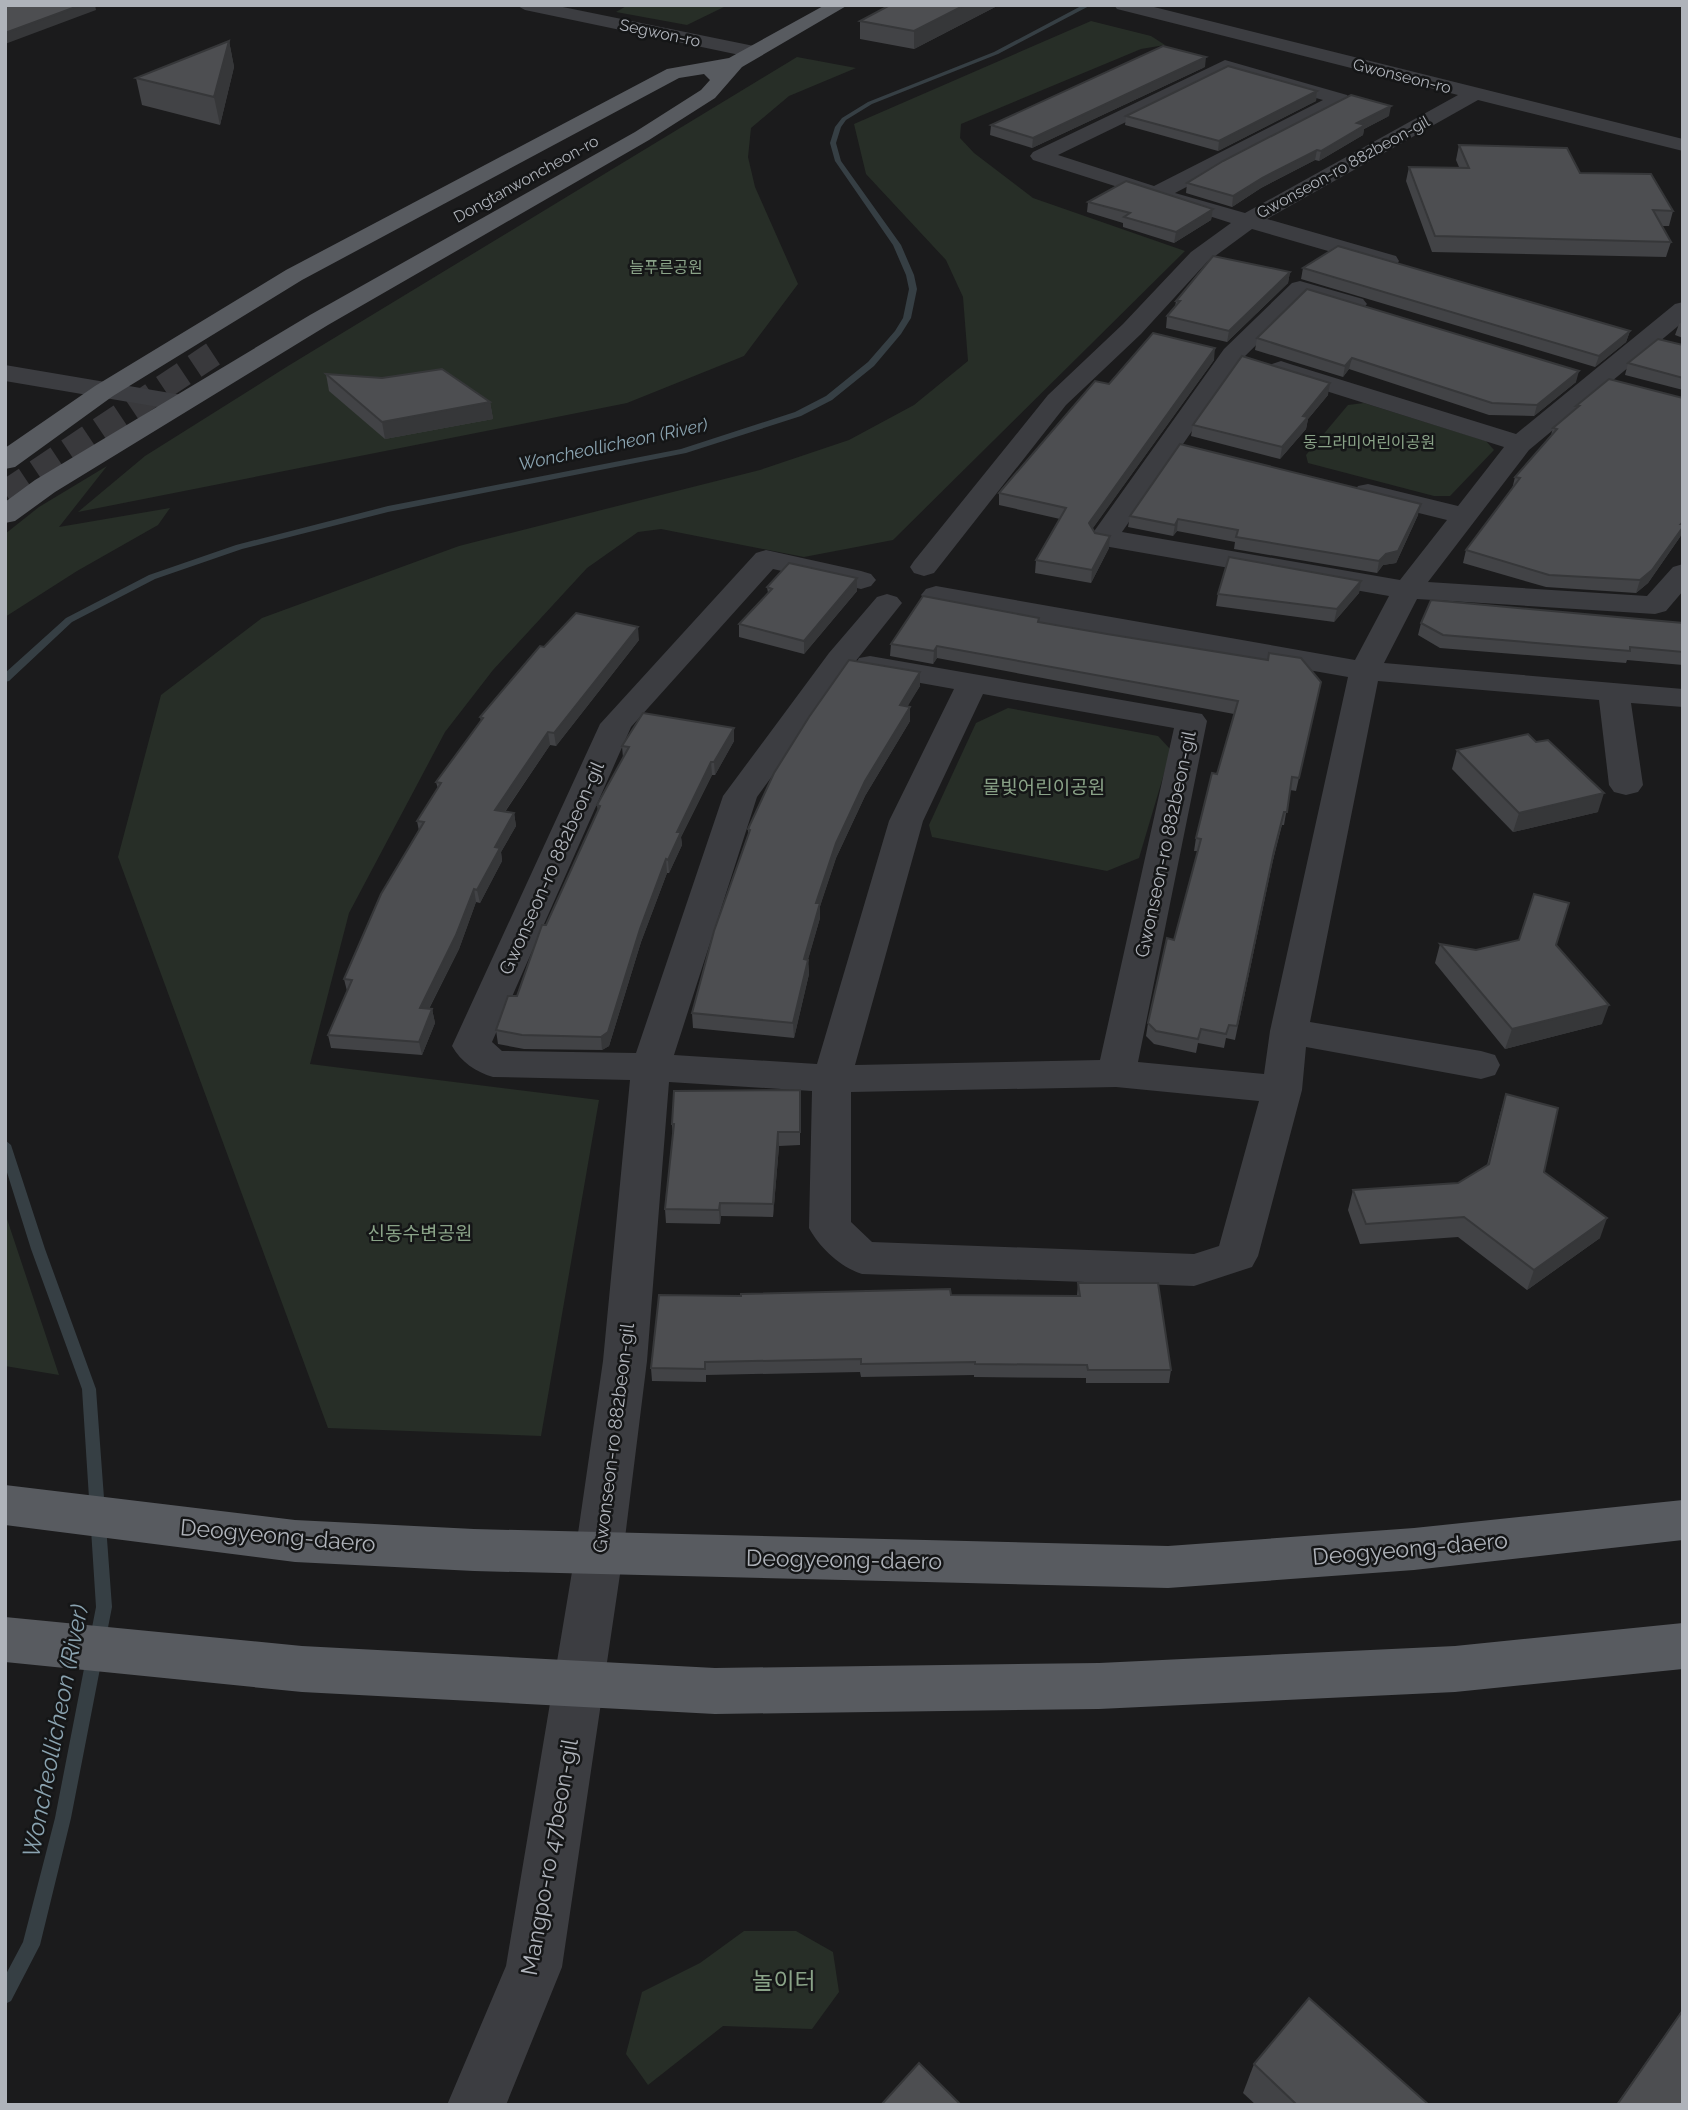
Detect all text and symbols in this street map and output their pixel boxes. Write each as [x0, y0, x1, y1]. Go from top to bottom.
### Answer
street label: Segwon-ro [618, 15, 702, 51]
street label: Gwonseon-ro [1351, 55, 1453, 97]
street label: Gwonseon-ro 882beon-gil [1253, 111, 1433, 222]
street label: Dongtanwoncheon-ro [450, 131, 602, 227]
park label: 늘푸른공원 [629, 258, 703, 277]
water label: Woncheollicheon (River) [516, 414, 710, 474]
park label: 동그라미어린이공원 [1303, 433, 1435, 452]
street label: Gwonseon-ro 882beon-gil [1130, 728, 1200, 959]
street label: Gwonseon-ro 882beon-gil [494, 757, 608, 978]
park label: 물빛어린이공원 [983, 776, 1105, 798]
park label: 신동수변공원 [368, 1222, 472, 1244]
street label: Gwonseon-ro 882beon-gil [588, 1321, 638, 1554]
street label: Deogyeong-daero [179, 1513, 377, 1557]
street label: Deogyeong-daero [1311, 1526, 1509, 1570]
street label: Deogyeong-daero [746, 1544, 942, 1574]
water label: Woncheollicheon (River) [16, 1602, 94, 1860]
street label: Mangpo-ro 47beon-gil [515, 1736, 583, 1977]
park label: 놀이터 [752, 1967, 816, 1994]

